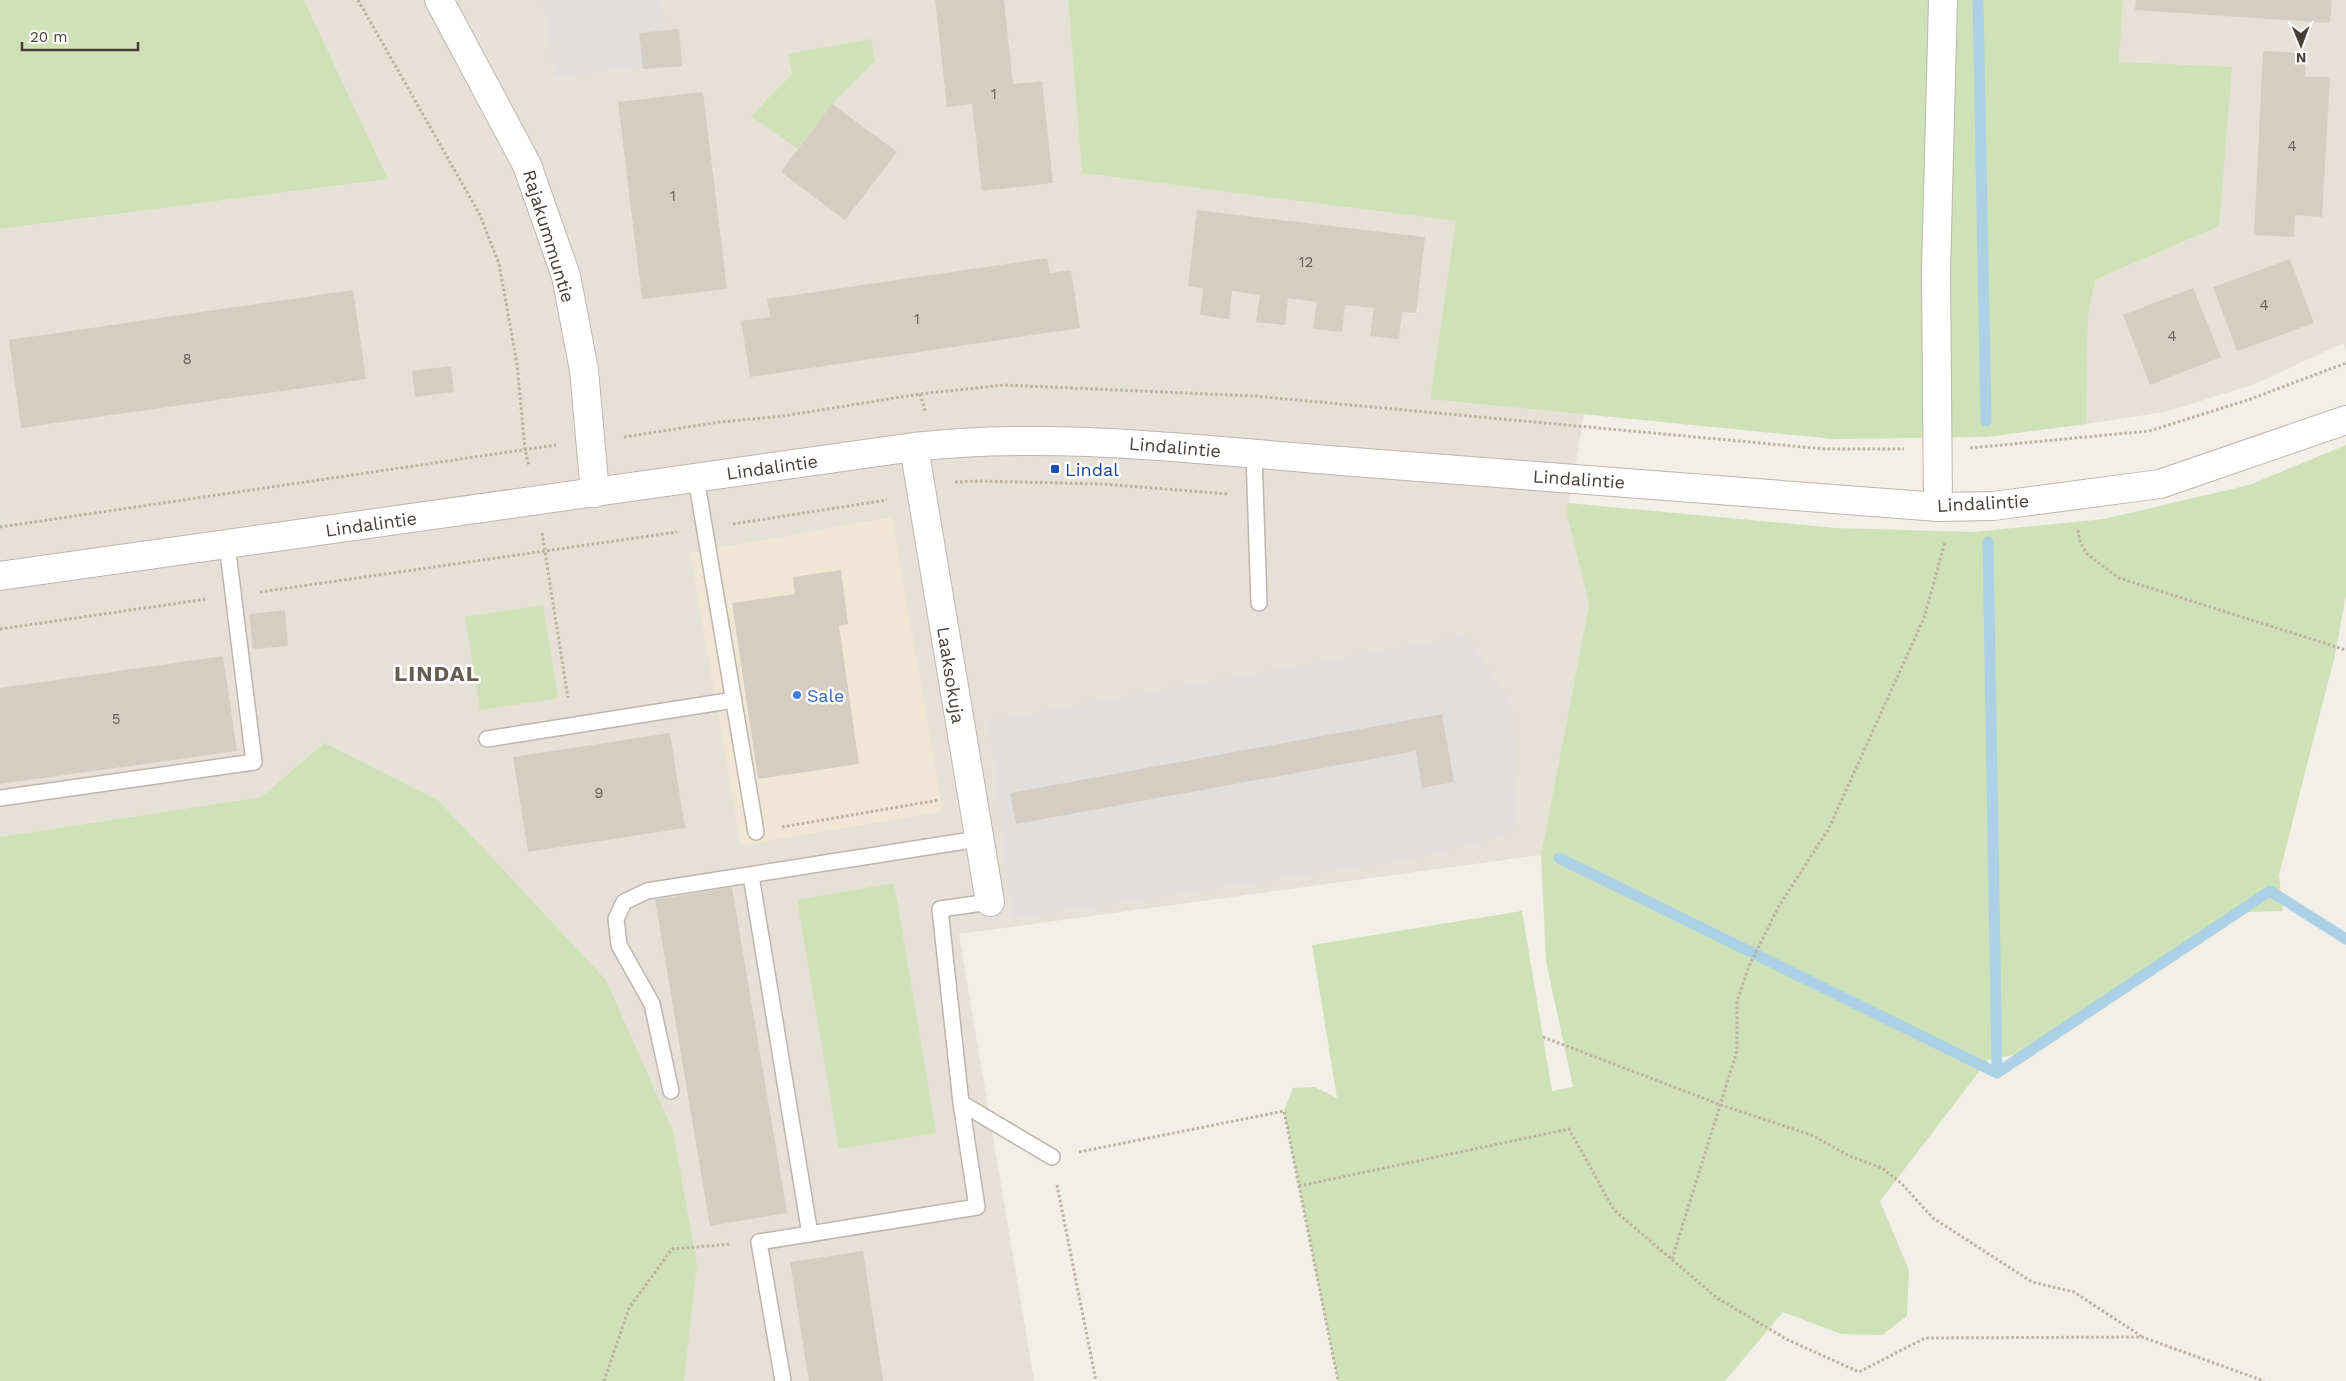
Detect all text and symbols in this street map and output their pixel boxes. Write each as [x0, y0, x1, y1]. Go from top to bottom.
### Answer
scale bar [22, 20, 139, 52]
north arrow [2276, 20, 2326, 70]
text: 20 m [30, 28, 68, 46]
text: N [2296, 50, 2307, 66]
house number: 1 [991, 85, 997, 103]
house number: 4 [2287, 137, 2297, 155]
street label: Rajakummuntie [519, 167, 579, 305]
house number: 1 [670, 187, 676, 205]
house number: 12 [1299, 253, 1313, 271]
house number: 4 [2259, 296, 2269, 314]
house number: 1 [914, 310, 920, 328]
house number: 4 [2167, 327, 2177, 345]
house number: 8 [182, 350, 192, 368]
street label: Lindalintie [1128, 433, 1222, 461]
street label: Lindalintie [725, 450, 819, 484]
place label: Lindal [1065, 459, 1119, 480]
marker: Lindal [1049, 463, 1061, 475]
street label: Lindalintie [1532, 465, 1626, 493]
street label: Lindalintie [1936, 490, 2030, 516]
street label: Lindalintie [324, 507, 418, 541]
street label: Laaksokuja [933, 625, 969, 725]
district label: LINDAL [394, 661, 480, 686]
place label: Sale [807, 685, 844, 706]
marker: Sale [791, 689, 803, 701]
house number: 5 [112, 710, 120, 728]
house number: 9 [594, 784, 604, 802]

